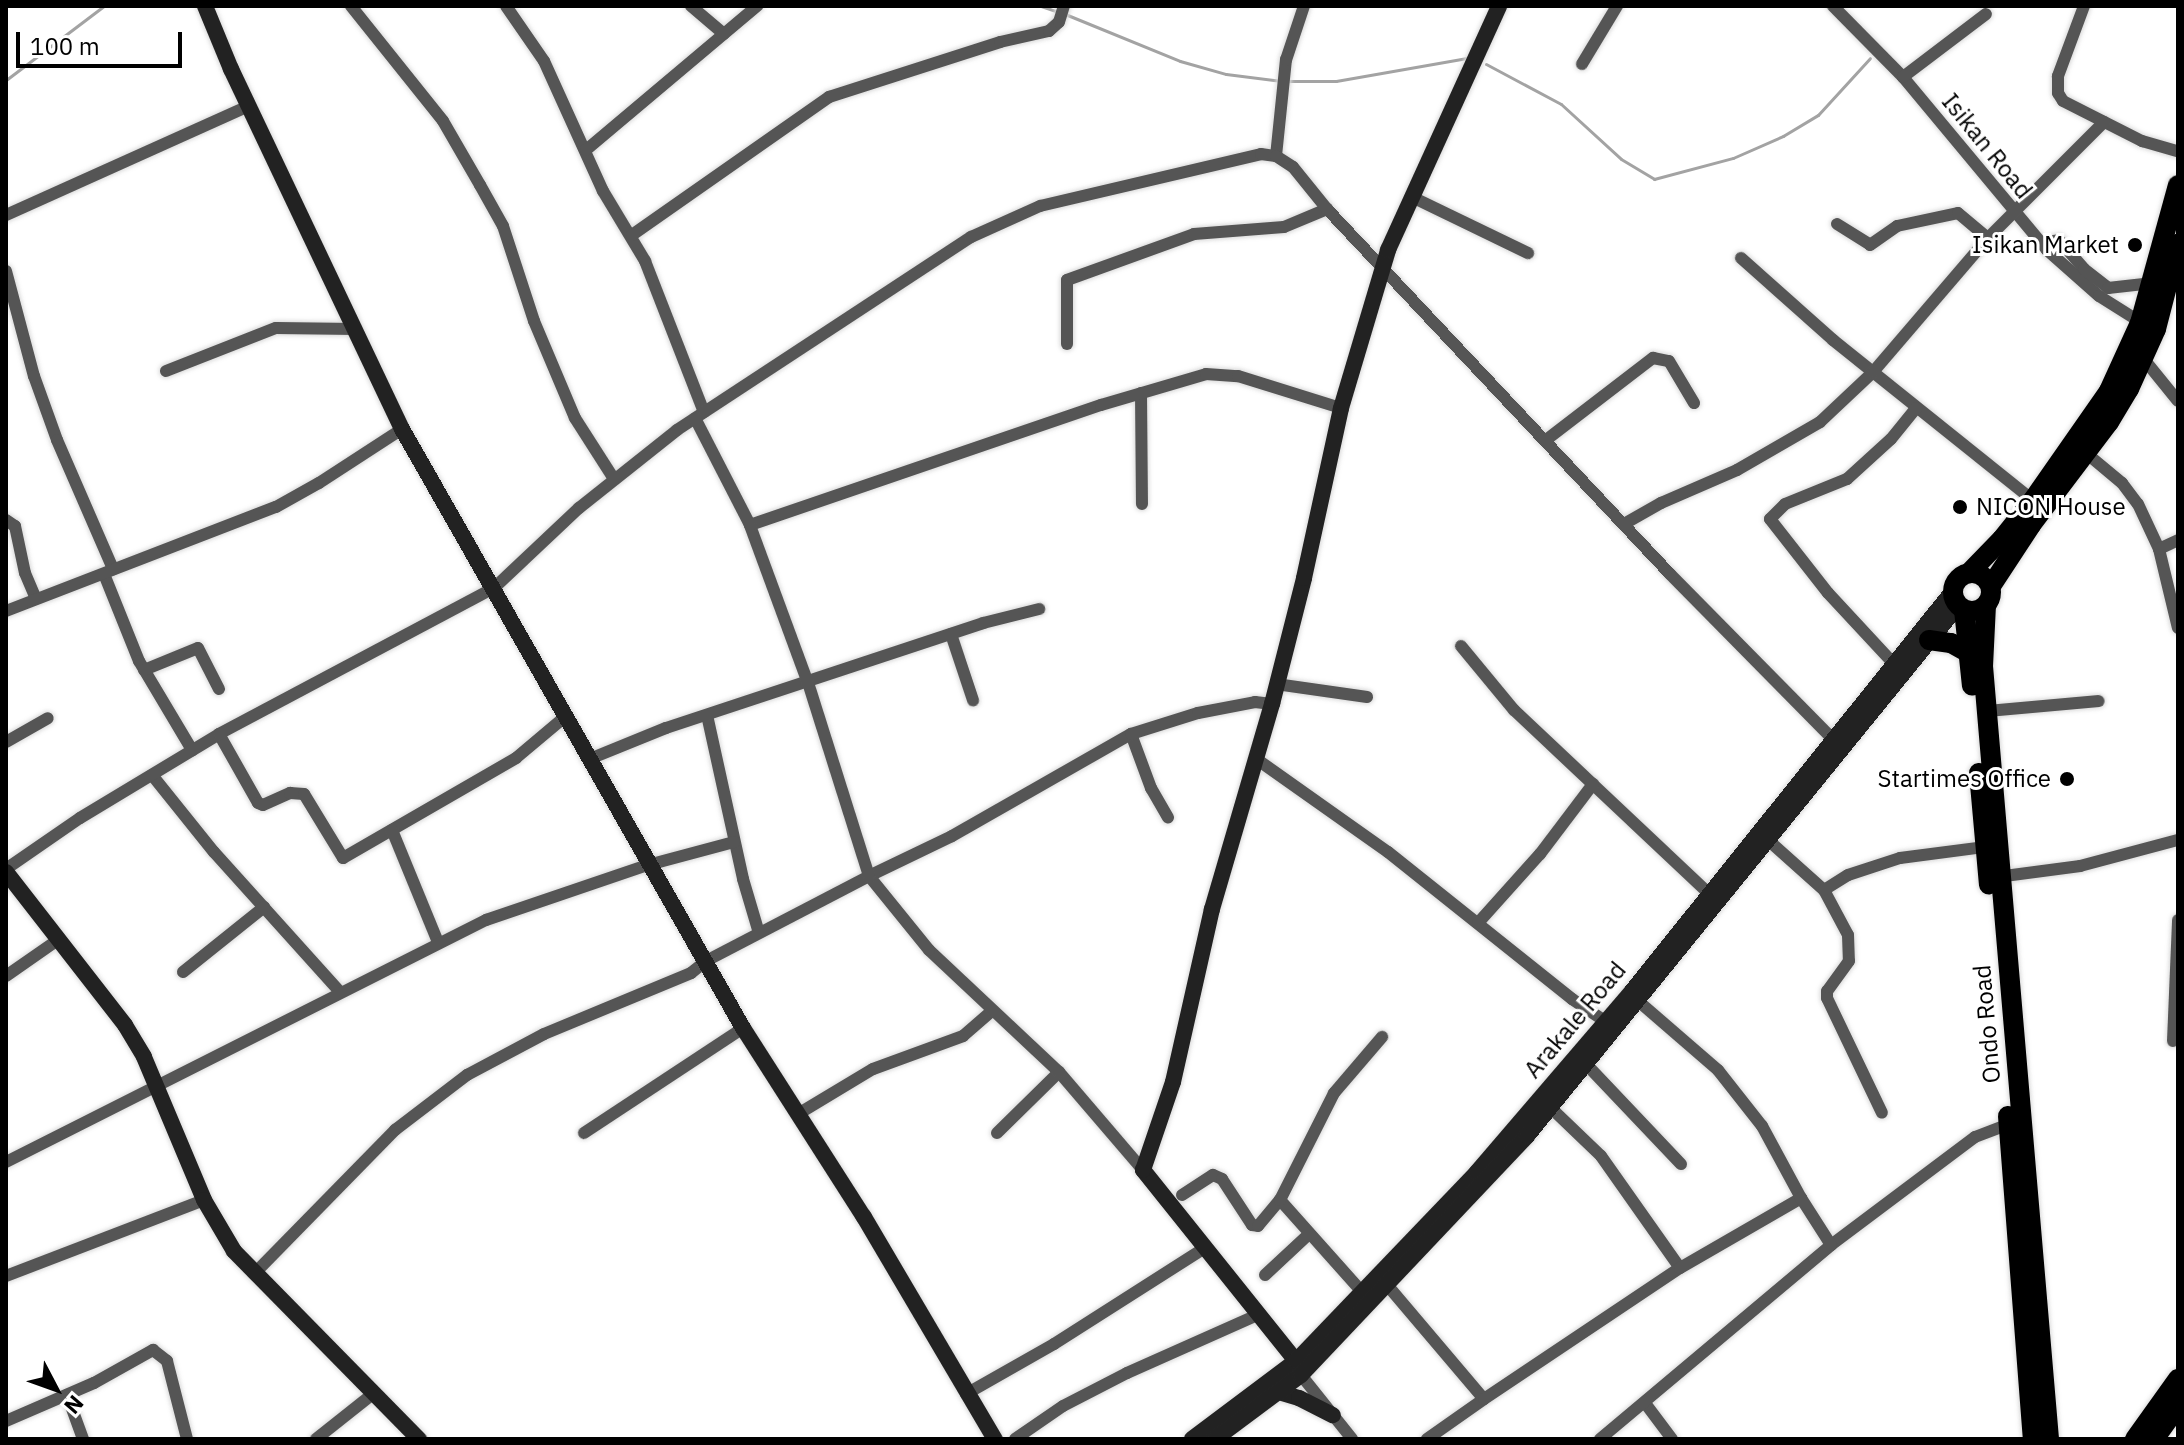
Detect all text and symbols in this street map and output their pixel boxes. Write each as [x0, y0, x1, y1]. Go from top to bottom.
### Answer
scale bar [20, 16, 186, 66]
text: 100 m [30, 30, 100, 62]
street label: Isikan Road [1936, 88, 2038, 204]
place label: Isikan Market [1972, 231, 2119, 259]
marker: Isikan Market [2126, 236, 2144, 254]
place label: NICON House [1976, 493, 2126, 521]
marker: NICON House [1951, 498, 1969, 516]
place label: Startimes Office [1878, 765, 2051, 793]
marker: Startimes Office [2058, 770, 2076, 788]
street label: Arakale Road [1518, 956, 1632, 1084]
street label: Ondo Road [1967, 964, 2007, 1084]
north arrow [16, 1349, 96, 1429]
text: N [58, 1390, 91, 1421]

